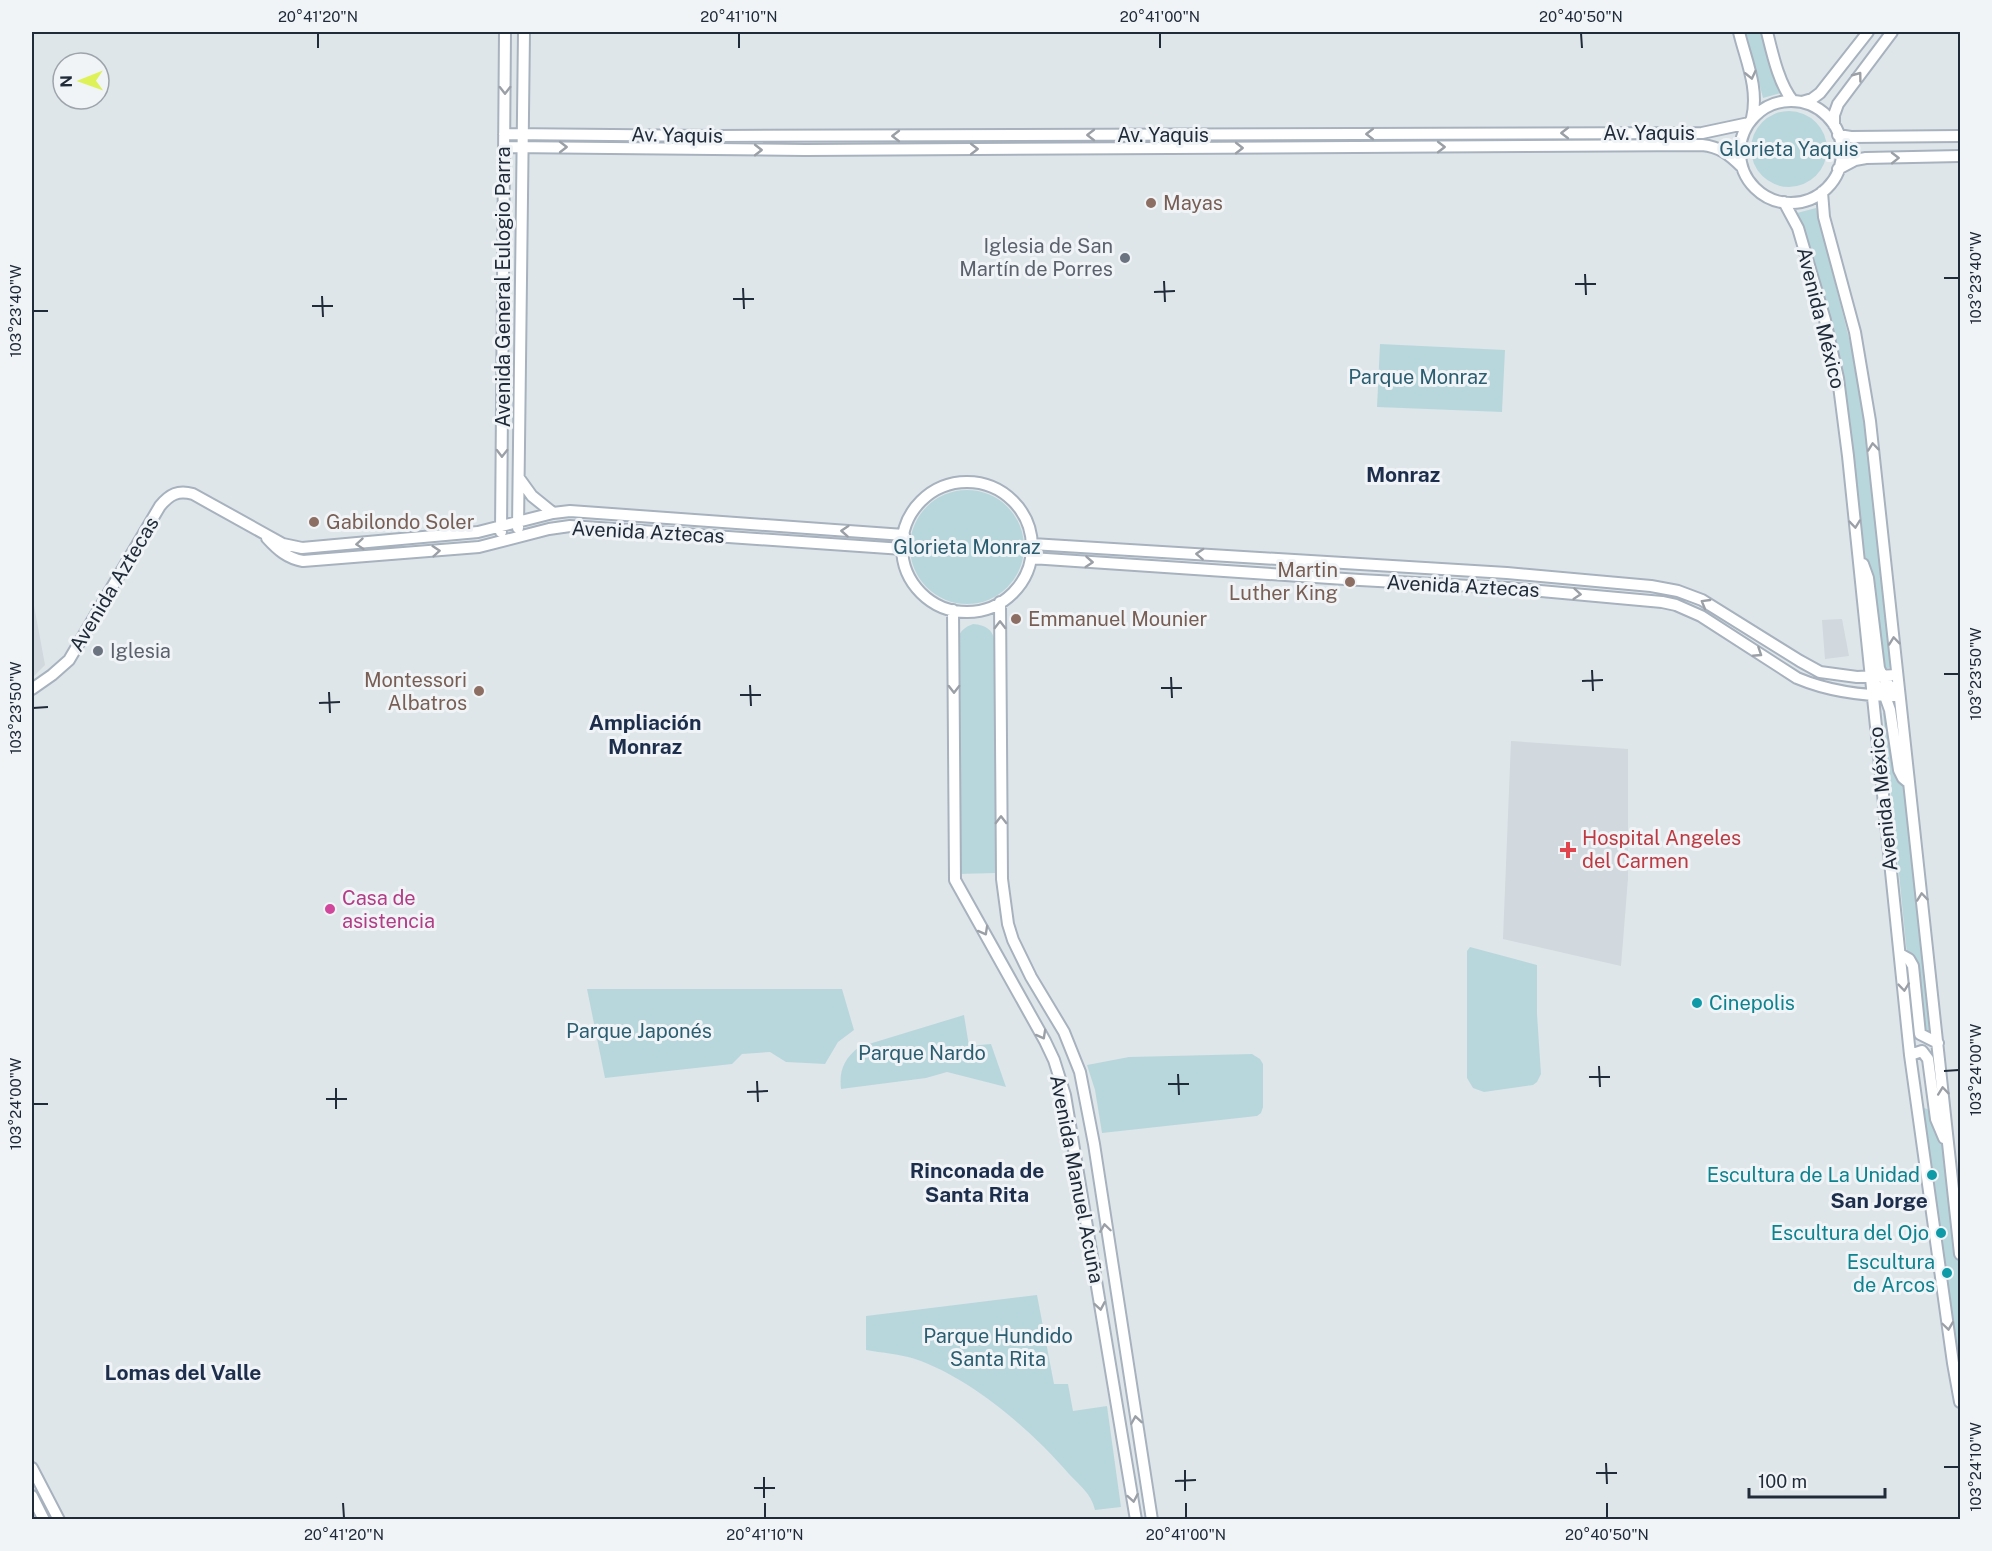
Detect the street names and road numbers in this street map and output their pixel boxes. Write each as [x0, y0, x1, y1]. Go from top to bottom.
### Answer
street label: Av. Yaquis [1603, 121, 1695, 145]
street label: Av. Yaquis [631, 122, 723, 148]
street label: Av. Yaquis [1117, 123, 1209, 147]
street label: Avenida General Eulogio Parra [491, 146, 515, 428]
street label: Avenida México [1792, 245, 1850, 391]
street label: Avenida Aztecas [64, 512, 164, 656]
street label: Avenida Aztecas [571, 516, 725, 548]
street label: Avenida Aztecas [1386, 570, 1540, 602]
street label: Avenida México [1863, 726, 1903, 872]
street label: Avenida Manuel Acuña [1045, 1073, 1109, 1285]

